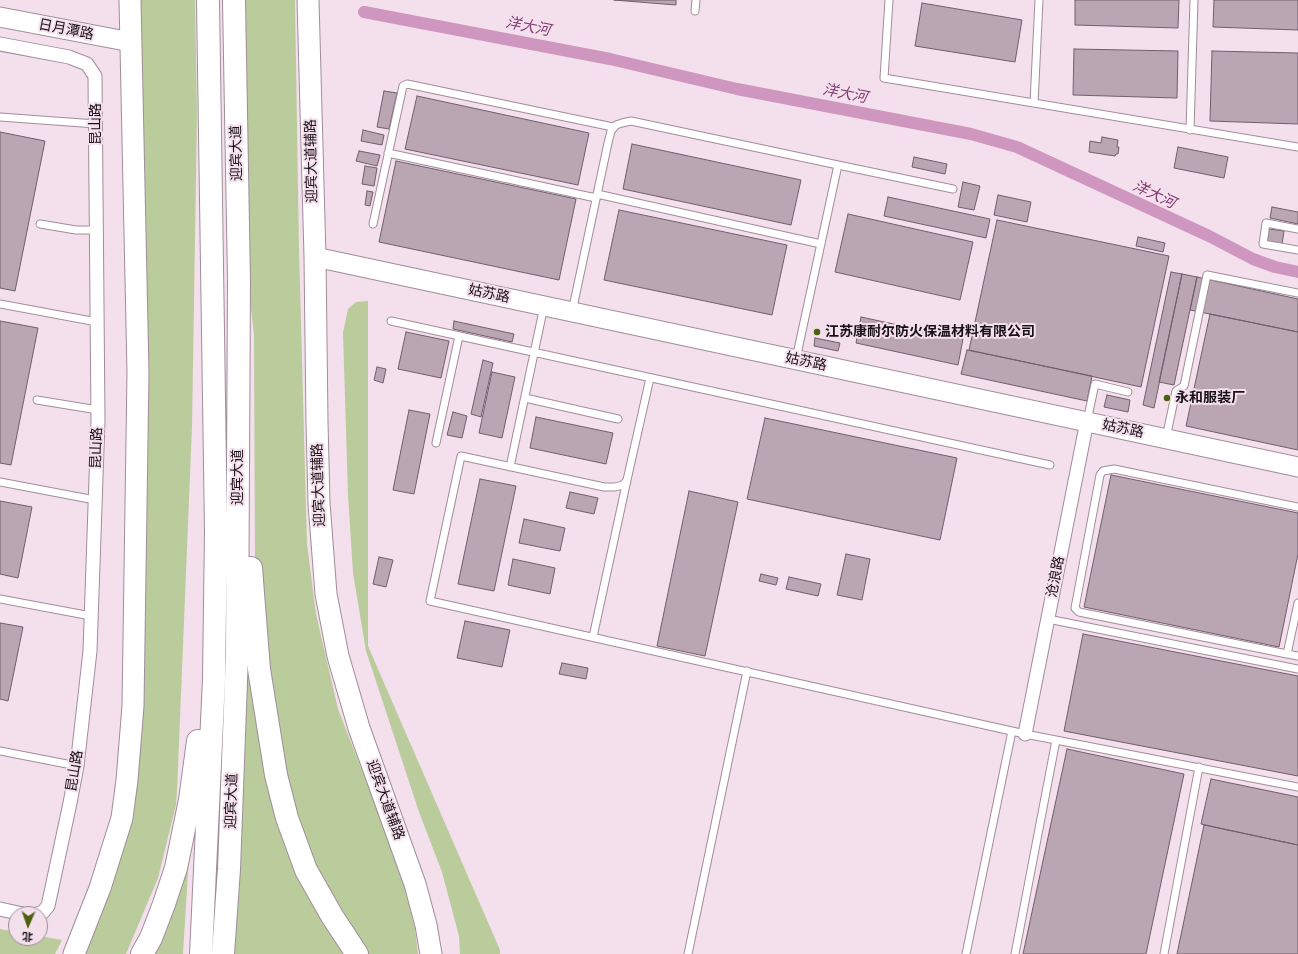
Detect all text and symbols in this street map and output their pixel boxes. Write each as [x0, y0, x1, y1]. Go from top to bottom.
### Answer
water label: 洋大河 [504, 14, 552, 40]
street label: 日月潭路 [37, 16, 95, 44]
water label: 洋大河 [821, 81, 869, 107]
street label: 昆山路 [88, 103, 104, 145]
street label: 迎宾大道辅路 [303, 119, 321, 203]
street label: 迎宾大道 [228, 125, 246, 181]
water label: 洋大河 [1130, 177, 1178, 213]
street label: 姑苏路 [467, 281, 511, 307]
place label: 江苏康耐尔防火保温材料有限公司 [825, 324, 1035, 340]
marker: 江苏康耐尔防火保温材料有限公司 [812, 327, 822, 337]
street label: 姑苏路 [784, 349, 828, 375]
place label: 永和服装厂 [1175, 390, 1245, 406]
marker: 永和服装厂 [1162, 393, 1172, 403]
street label: 姑苏路 [1101, 416, 1145, 442]
street label: 昆山路 [88, 427, 106, 469]
street label: 迎宾大道辅路 [309, 443, 329, 527]
street label: 迎宾大道 [230, 449, 246, 505]
street label: 沧浪路 [1044, 555, 1068, 599]
street label: 昆山路 [63, 749, 87, 793]
street label: 迎宾大道辅路 [363, 758, 407, 842]
street label: 迎宾大道 [223, 773, 241, 829]
north arrow [8, 906, 48, 946]
text: 北 [22, 931, 33, 943]

